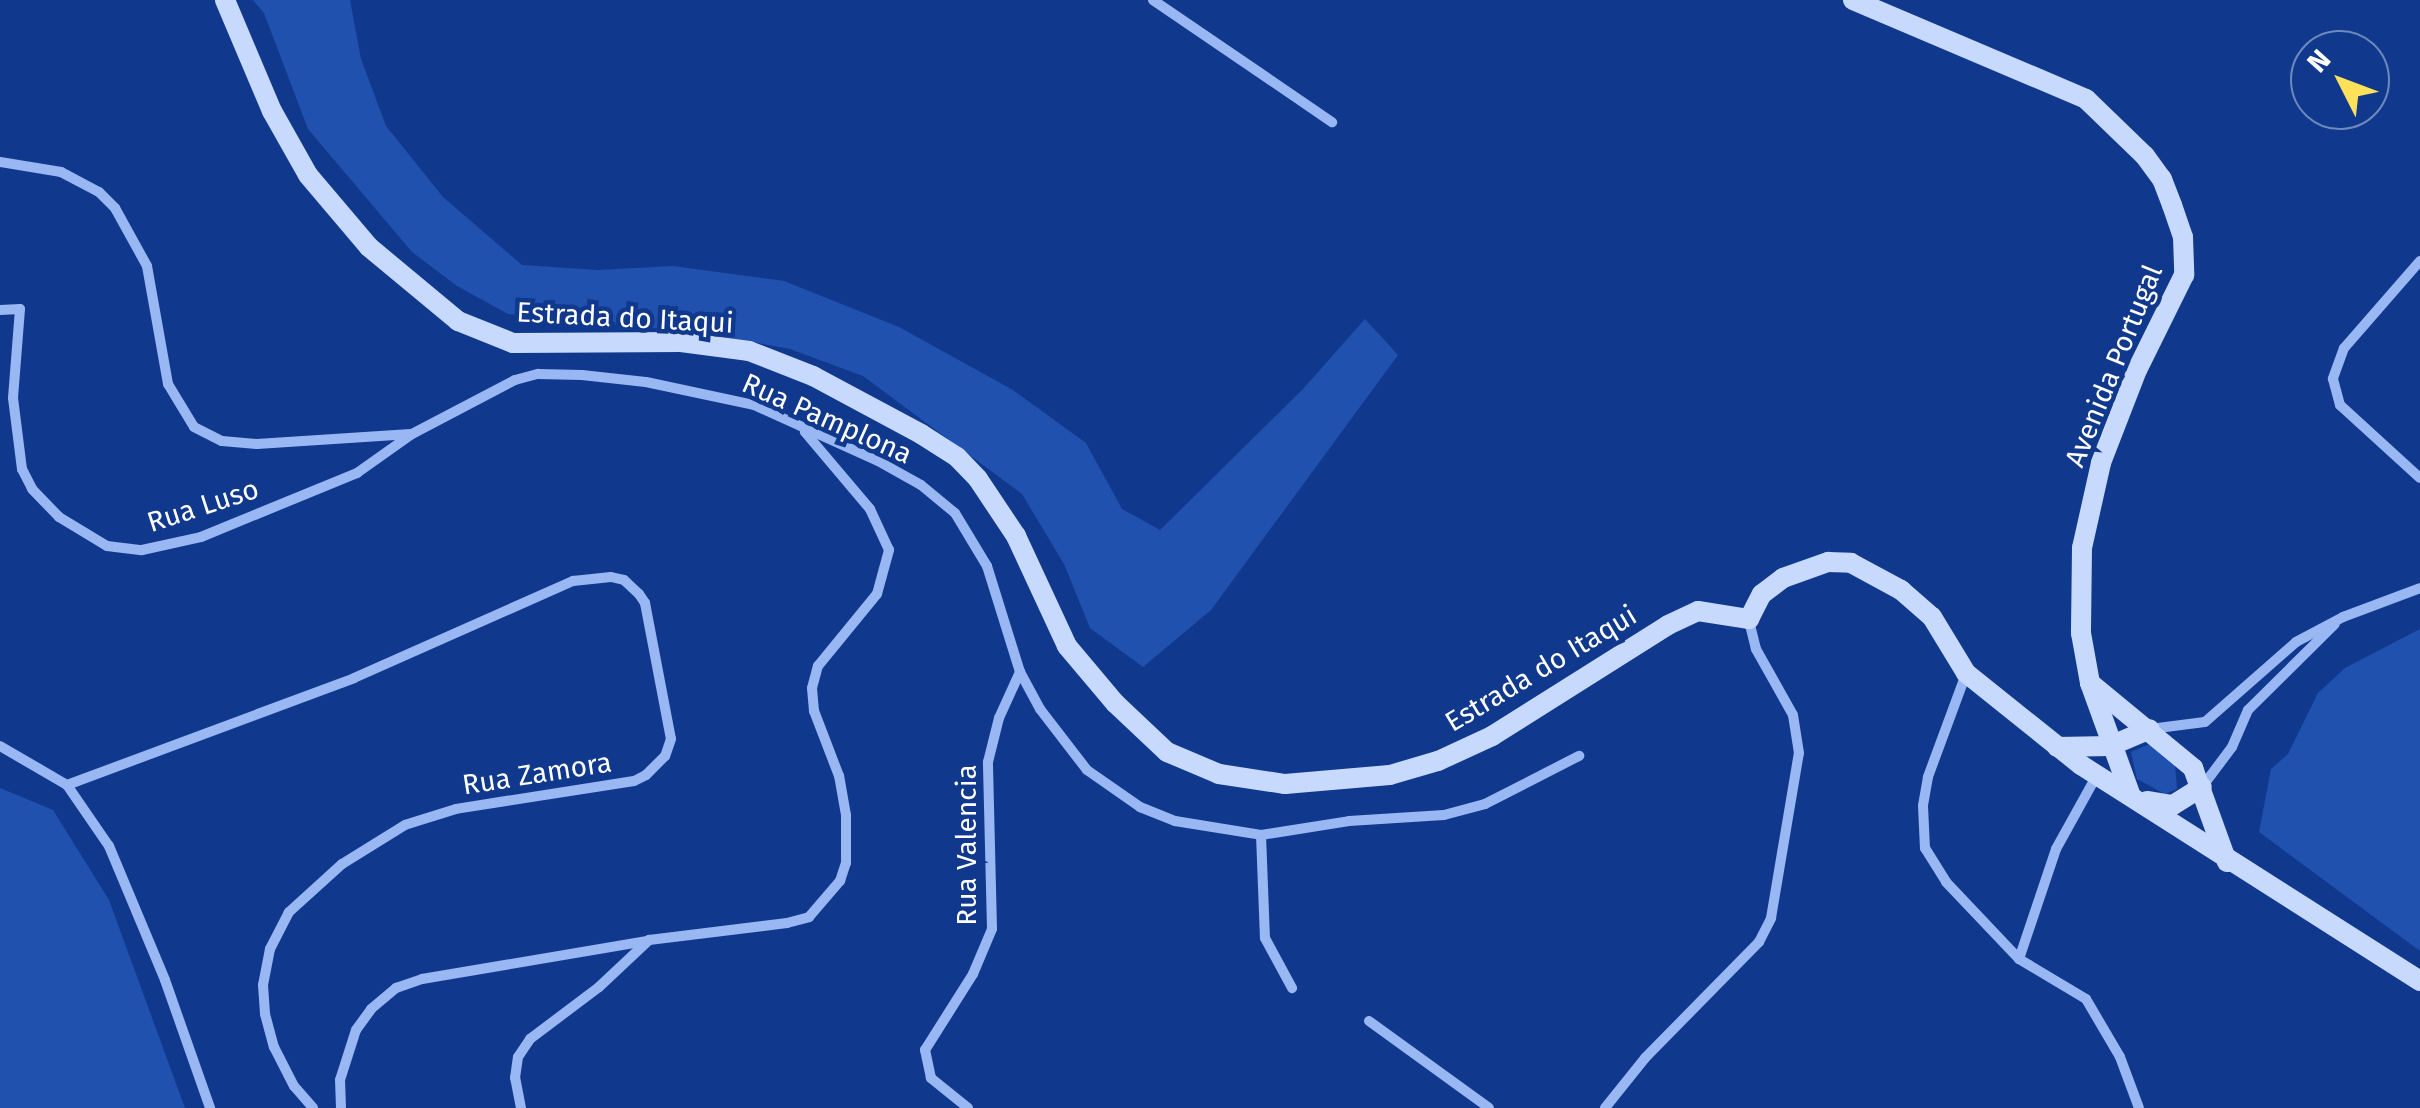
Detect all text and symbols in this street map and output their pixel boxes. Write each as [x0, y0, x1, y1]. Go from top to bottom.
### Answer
north arrow [2290, 30, 2390, 130]
text: N [2300, 43, 2337, 79]
street label: Avenida Portugal [2058, 260, 2170, 472]
street label: Estrada do Itaqui [516, 296, 734, 340]
street label: Rua Pamplona [737, 367, 917, 471]
street label: Rua Luso [143, 472, 263, 540]
street label: Estrada do Itaqui [1439, 599, 1643, 739]
street label: Rua Zamora [460, 746, 614, 802]
street label: Rua Valencia [950, 764, 984, 926]

